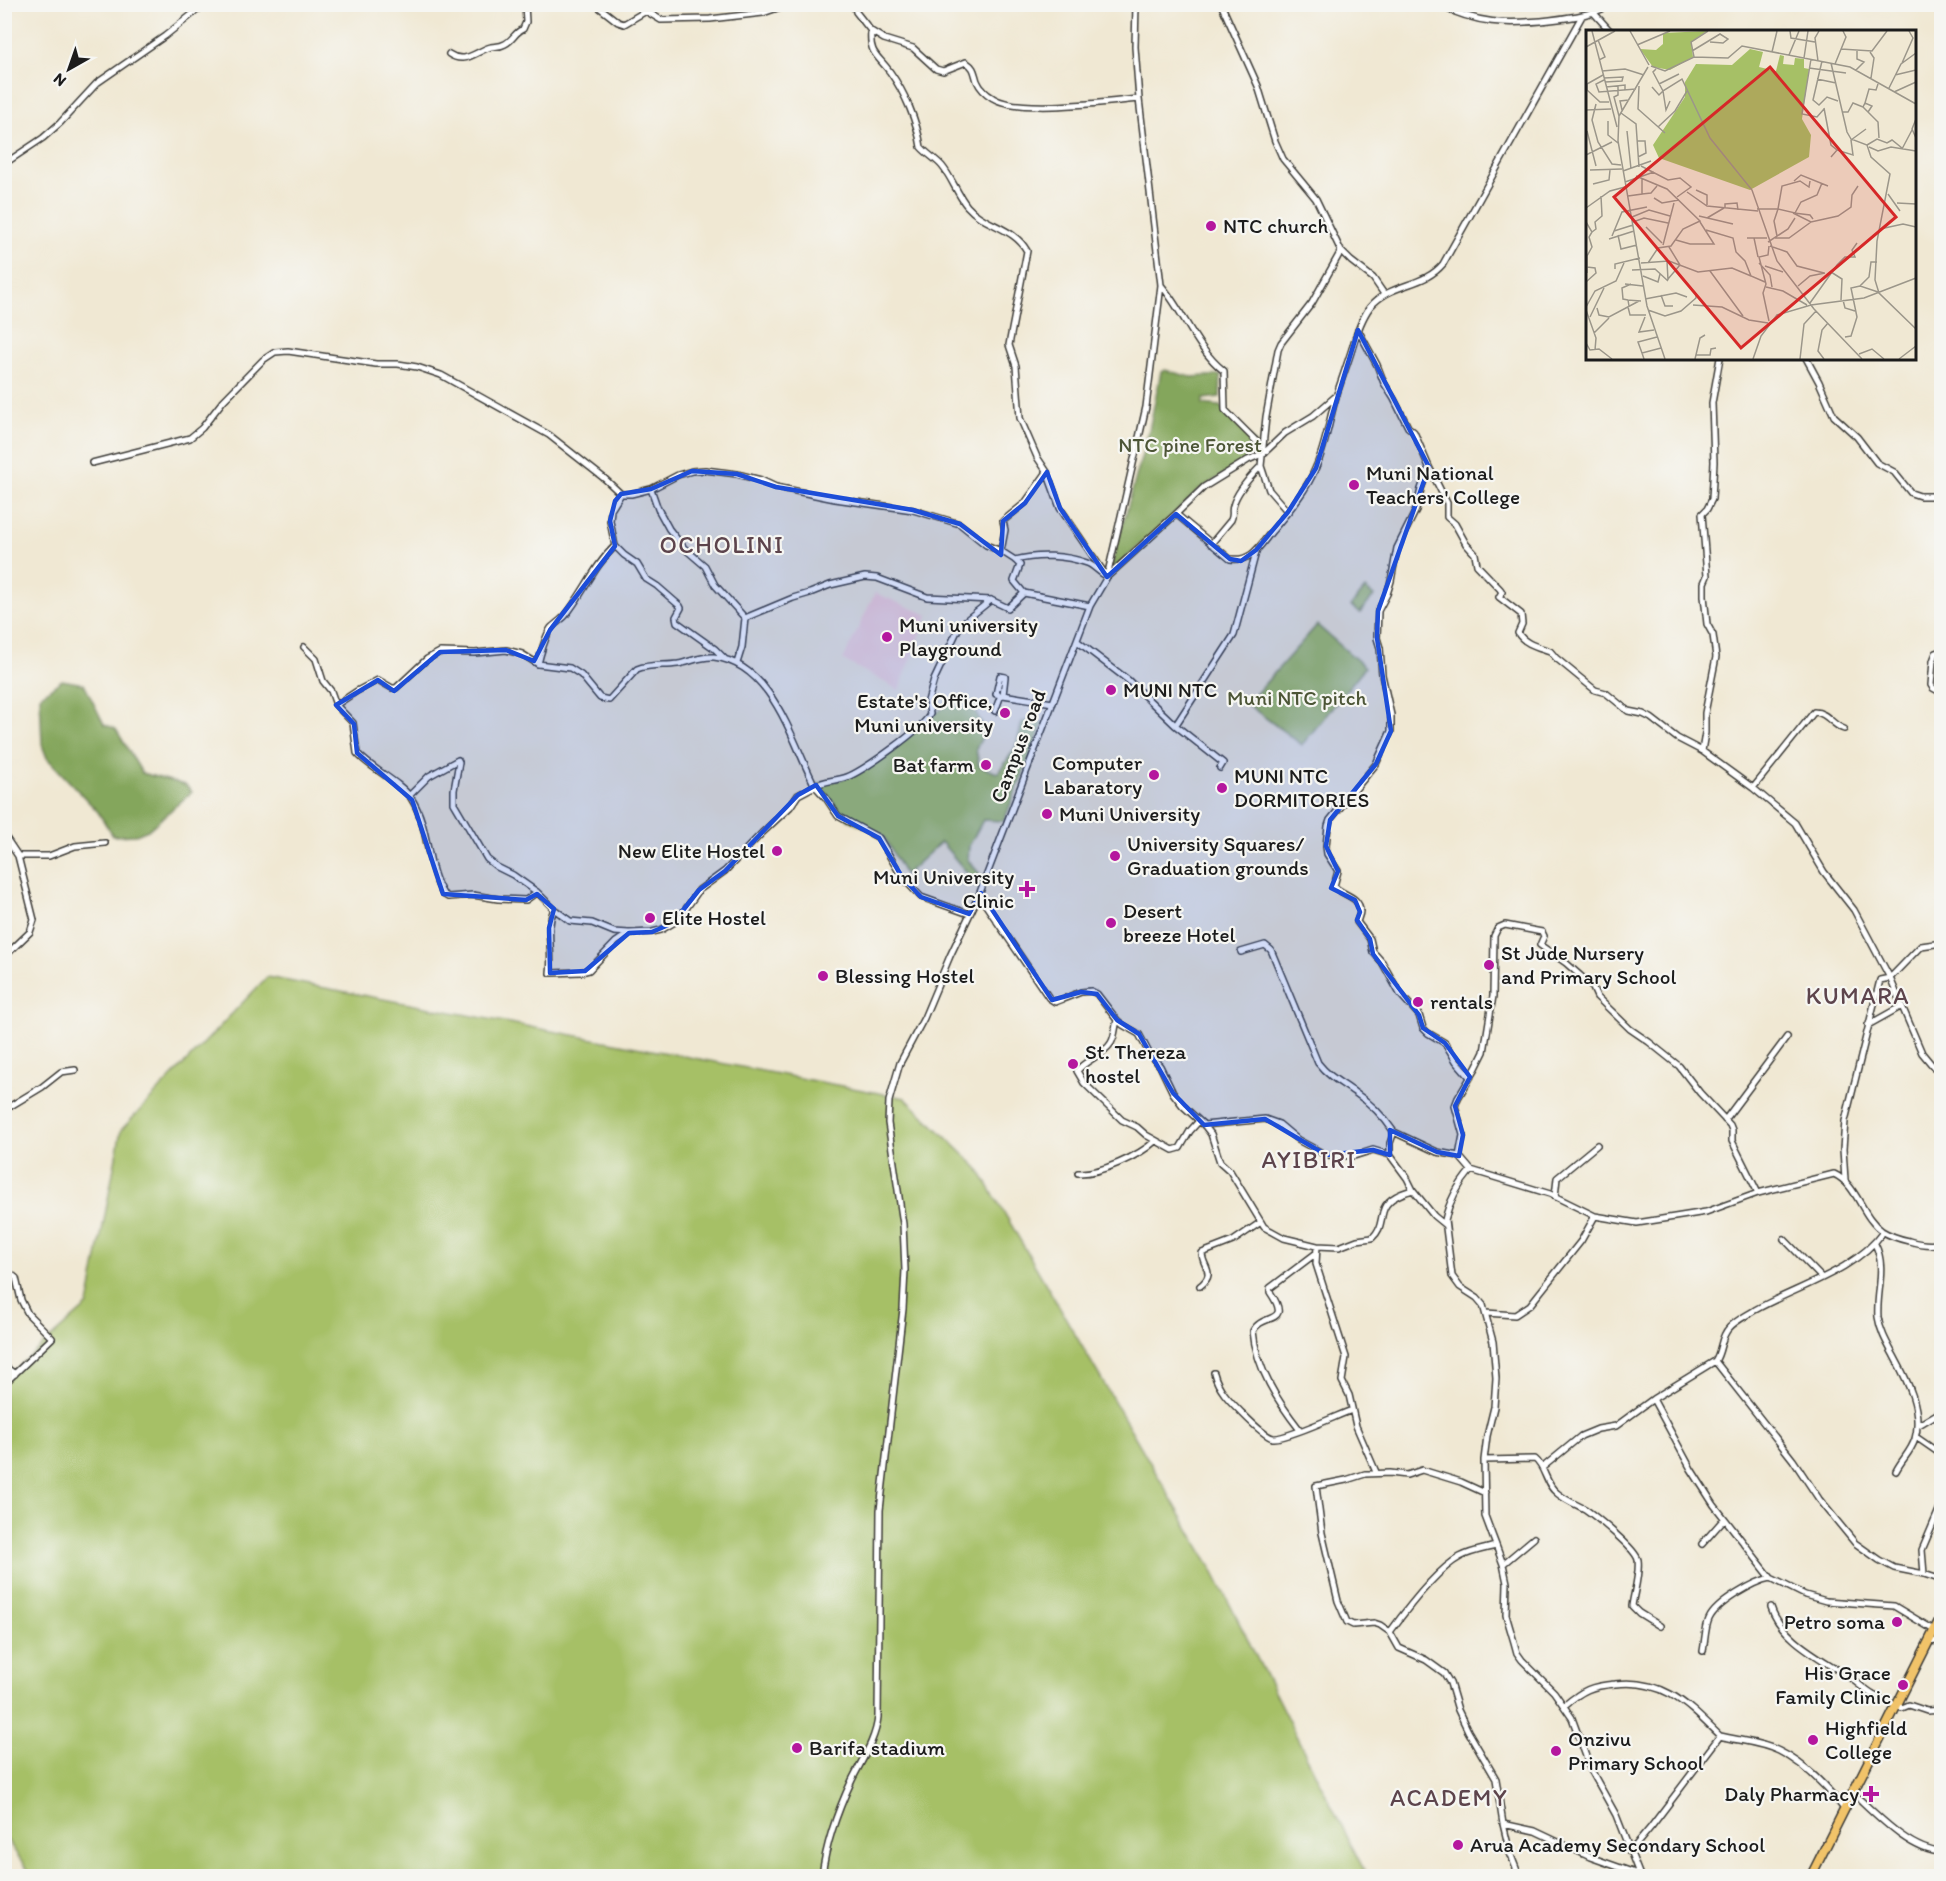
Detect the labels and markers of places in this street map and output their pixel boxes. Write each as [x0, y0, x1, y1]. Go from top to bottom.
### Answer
place label: NTC church [1223, 213, 1329, 238]
marker: NTC church [1204, 219, 1218, 233]
place label: Muni National Teachers' College [1366, 460, 1520, 509]
marker: Muni National Teachers' College [1347, 478, 1361, 492]
place label: Muni university Playground [899, 612, 1038, 661]
marker: Muni university Playground [880, 630, 894, 644]
place label: MUNI NTC [1123, 677, 1217, 702]
marker: MUNI NTC [1104, 683, 1118, 697]
place label: Estate's Office, Muni university [854, 688, 993, 737]
marker: Estate's Office, Muni university [998, 706, 1012, 720]
place label: Computer Labaratory [1044, 750, 1143, 799]
place label: Bat farm [893, 752, 974, 777]
marker: Bat farm [979, 758, 993, 772]
place label: MUNI NTC DORMITORIES [1234, 763, 1369, 812]
marker: Computer Labaratory [1147, 768, 1161, 782]
marker: MUNI NTC DORMITORIES [1215, 781, 1229, 795]
place label: Muni University [1059, 801, 1200, 826]
marker: Muni University [1040, 807, 1054, 821]
place label: University Squares/ Graduation grounds [1127, 831, 1309, 880]
place label: New Elite Hostel [618, 838, 765, 863]
marker: New Elite Hostel [770, 844, 784, 858]
marker: University Squares/ Graduation grounds [1108, 849, 1122, 863]
place label: Muni University Clinic [873, 864, 1014, 913]
marker: Muni University Clinic [1018, 880, 1036, 898]
place label: Desert breeze Hotel [1123, 898, 1235, 947]
place label: Elite Hostel [662, 905, 766, 930]
marker: Elite Hostel [643, 911, 657, 925]
marker: Desert breeze Hotel [1104, 916, 1118, 930]
place label: St Jude Nursery and Primary School [1501, 940, 1676, 989]
marker: St Jude Nursery and Primary School [1482, 958, 1496, 972]
place label: Blessing Hostel [835, 963, 975, 988]
marker: Blessing Hostel [816, 969, 830, 983]
place label: rentals [1430, 989, 1493, 1014]
marker: rentals [1411, 995, 1425, 1009]
place label: St. Thereza hostel [1085, 1039, 1186, 1088]
marker: St. Thereza hostel [1066, 1057, 1080, 1071]
place label: Petro soma [1784, 1609, 1885, 1634]
marker: Petro soma [1890, 1615, 1904, 1629]
place label: His Grace Family Clinic [1775, 1660, 1891, 1709]
marker: His Grace Family Clinic [1896, 1678, 1910, 1692]
place label: Highfield College [1825, 1715, 1908, 1764]
place label: Onzivu Primary School [1568, 1726, 1704, 1775]
marker: Highfield College [1806, 1733, 1820, 1747]
place label: Barifa stadium [809, 1735, 945, 1760]
marker: Barifa stadium [790, 1741, 804, 1755]
marker: Onzivu Primary School [1549, 1744, 1563, 1758]
place label: Daly Pharmacy [1724, 1781, 1859, 1806]
marker: Daly Pharmacy [1864, 1787, 1878, 1801]
place label: Arua Academy Secondary School [1470, 1832, 1765, 1857]
marker: Arua Academy Secondary School [1451, 1838, 1465, 1852]

